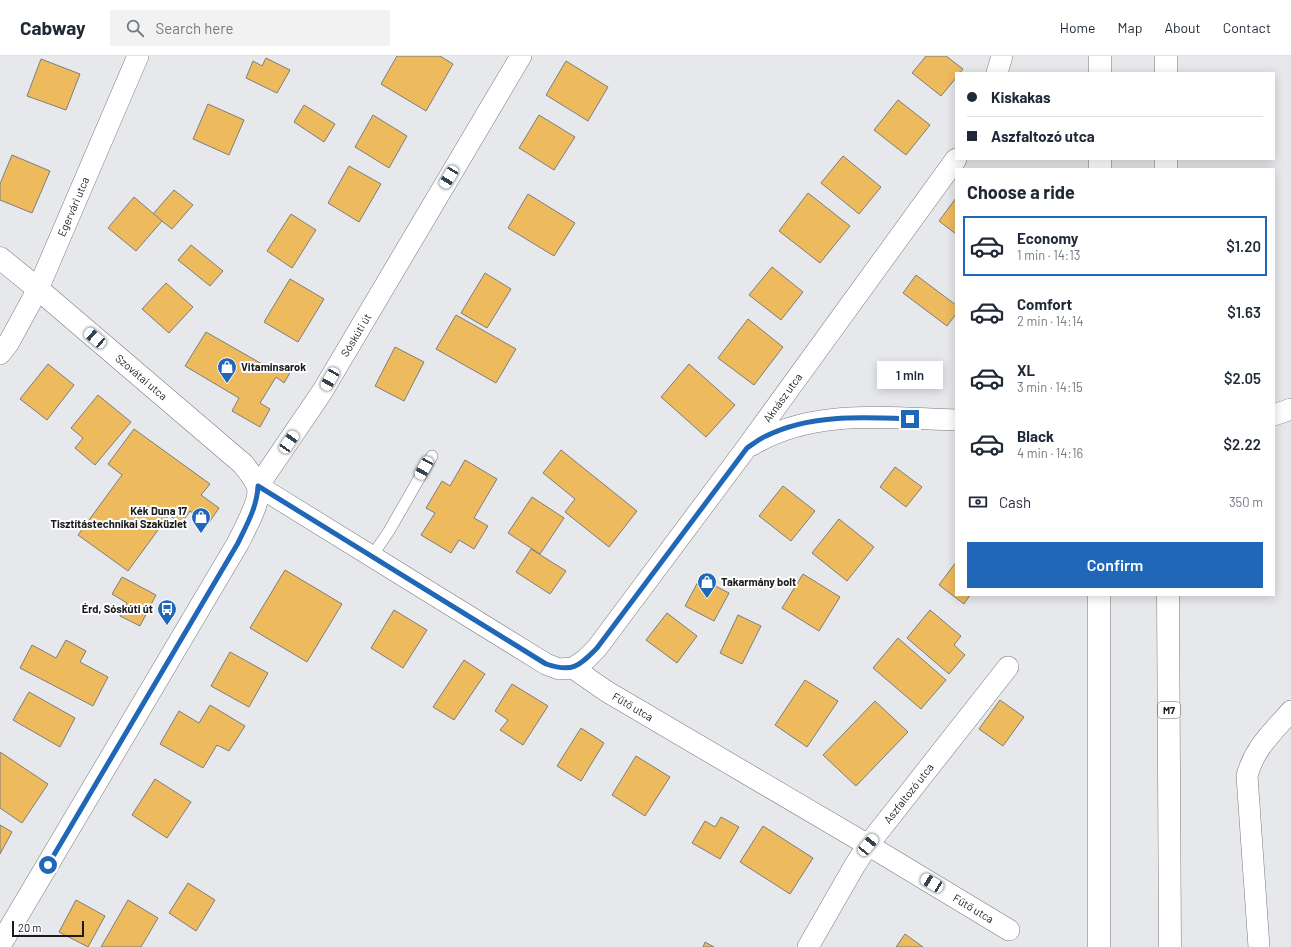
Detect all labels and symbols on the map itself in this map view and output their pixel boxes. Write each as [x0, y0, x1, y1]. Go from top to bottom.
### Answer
car [438, 164, 460, 190]
street label: Egervári utca [54, 175, 91, 238]
street label: Sóskúti út [338, 311, 374, 359]
car [82, 326, 108, 350]
street label: Szovátai utca [113, 351, 170, 402]
shop icon: Vitaminsarok [216, 356, 238, 384]
place label: Vitaminsarok [241, 360, 306, 373]
callout: 1 min [877, 361, 943, 389]
car [319, 366, 341, 392]
street label: Aknász utca [760, 370, 804, 424]
route end [901, 410, 919, 428]
car [277, 429, 301, 455]
car [413, 455, 435, 481]
place label: Kék Duna 17 Tisztítástechnikai Szaküzlet [51, 504, 188, 530]
shop icon: Kék Duna 17 Tisztítástechnikai Szaküzlet [190, 506, 212, 534]
shop icon: Takarmány bolt [696, 571, 718, 599]
place label: Takarmány bolt [721, 575, 796, 588]
bus stop icon: Érd, Sóskúti út [156, 598, 178, 626]
place label: Érd, Sóskúti út [82, 602, 153, 615]
street label: Fűtő utca [610, 689, 656, 723]
road number: M7 [1158, 702, 1180, 718]
street label: Aszfaltozó utca [881, 761, 936, 826]
car [856, 832, 880, 858]
route start [39, 856, 57, 874]
car [919, 872, 945, 894]
street label: Fűtő utca [951, 891, 996, 925]
scale bar [12, 919, 84, 938]

